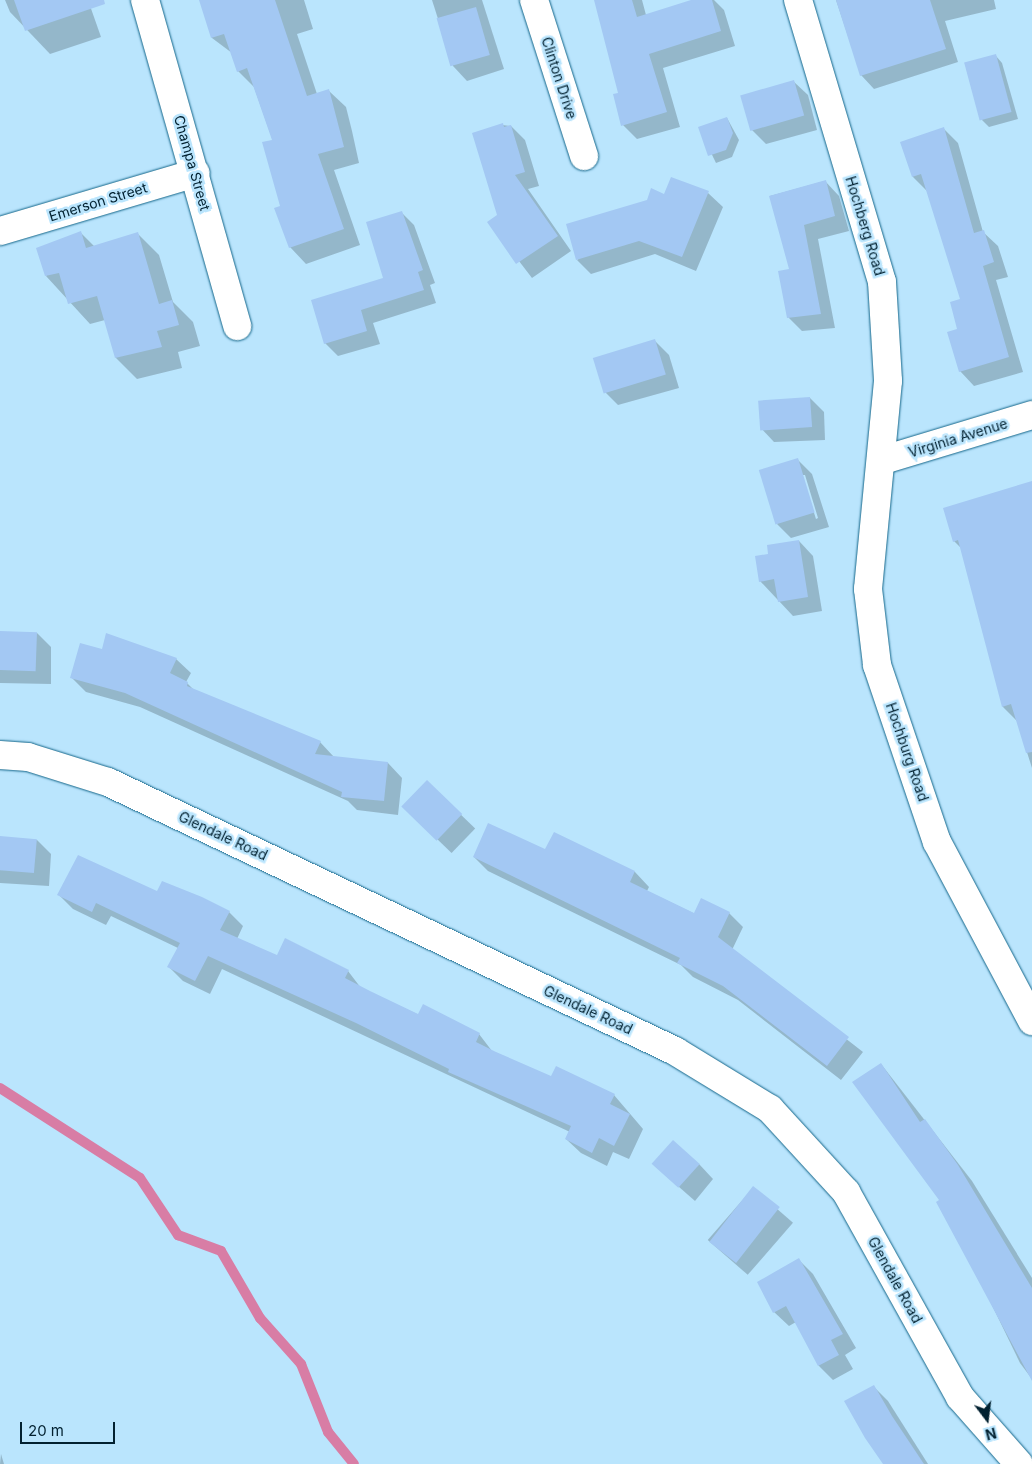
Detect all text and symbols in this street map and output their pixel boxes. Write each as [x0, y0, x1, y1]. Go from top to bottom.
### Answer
street label: Clinton Drive [538, 35, 580, 121]
street label: Champa Street [170, 113, 214, 213]
street label: Hochberg Road [842, 174, 888, 278]
street label: Emerson Street [47, 179, 149, 225]
street label: Virginia Avenue [906, 415, 1010, 461]
street label: Hochburg Road [882, 700, 932, 804]
street label: Glendale Road [176, 808, 270, 864]
street label: Glendale Road [541, 982, 635, 1038]
street label: Glendale Road [864, 1234, 926, 1326]
north arrow [962, 1394, 1012, 1444]
scale bar [22, 1412, 118, 1444]
text: 20 m [28, 1421, 64, 1440]
text: N [984, 1424, 998, 1444]

